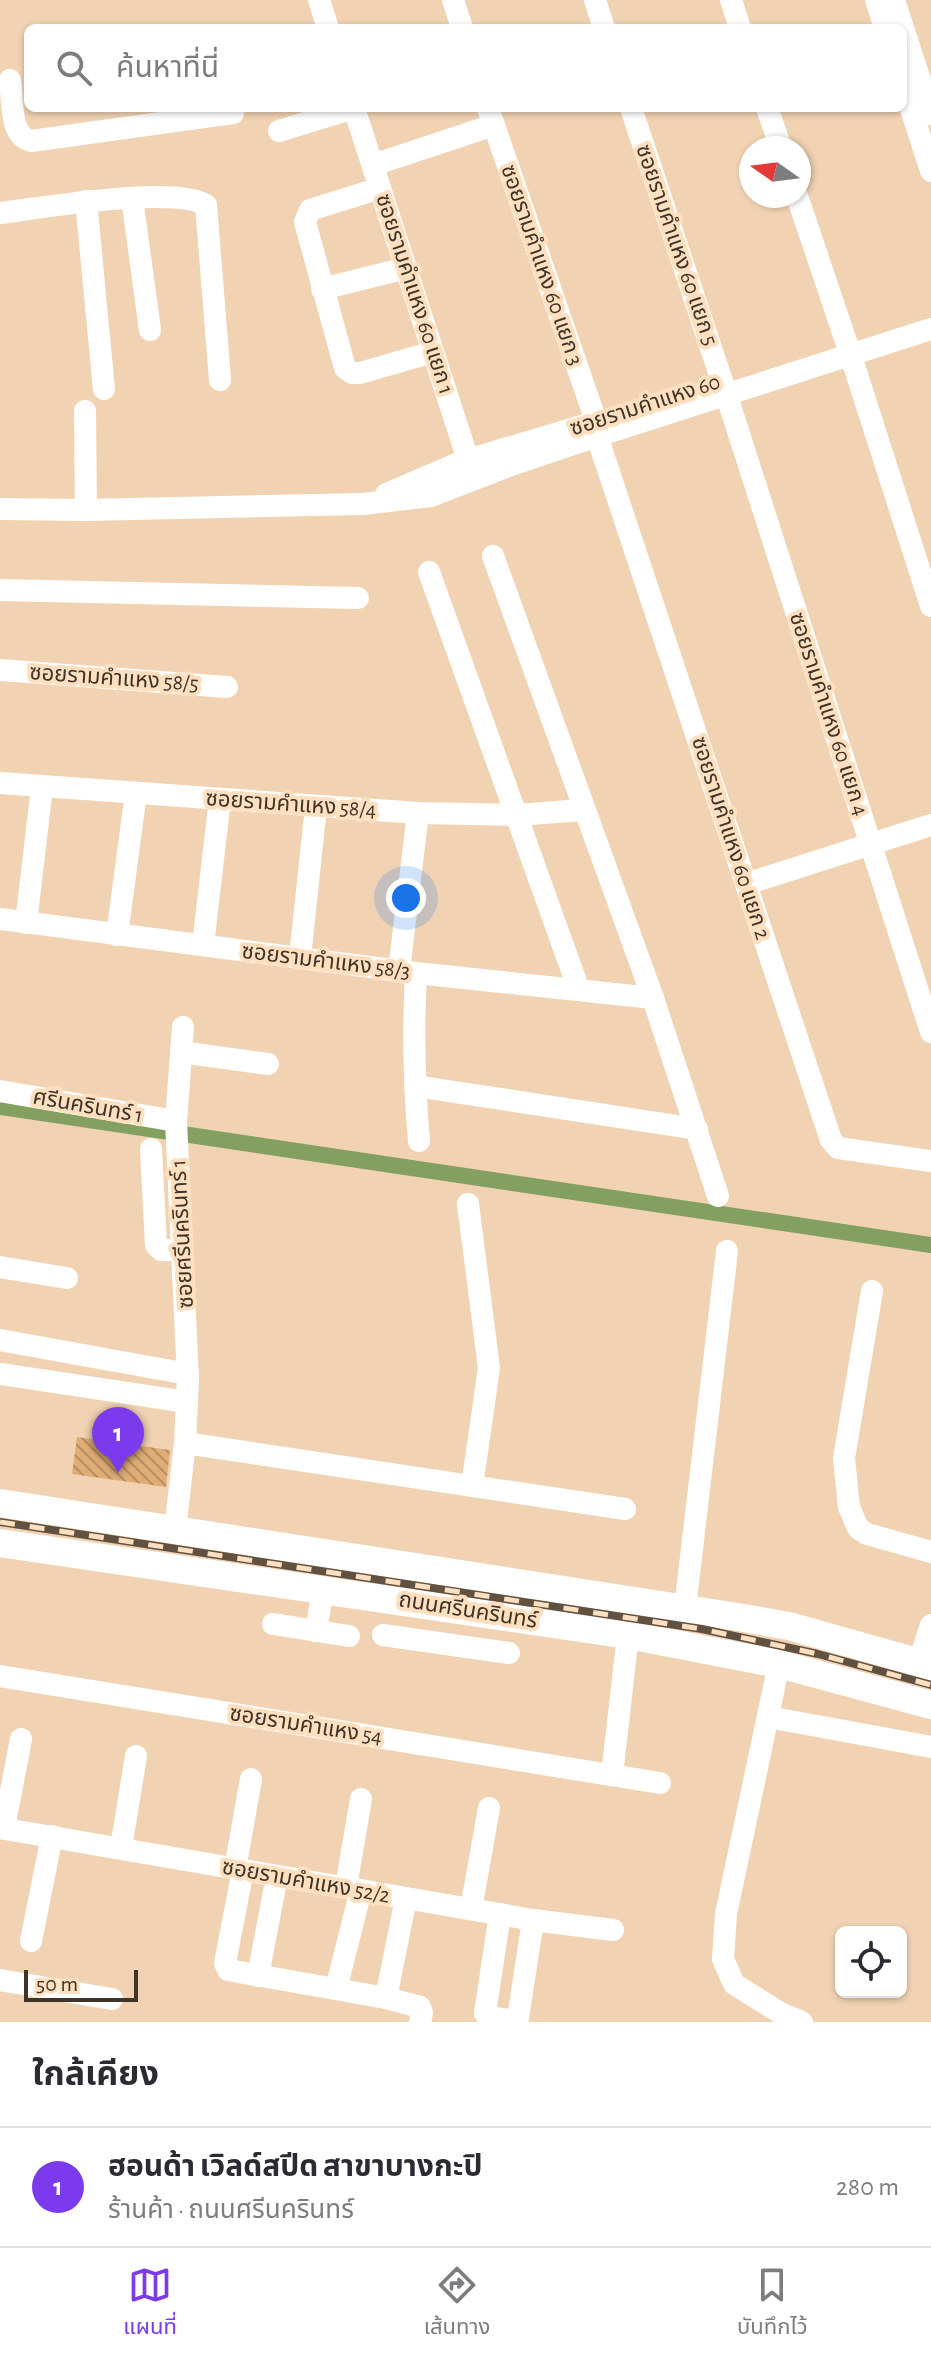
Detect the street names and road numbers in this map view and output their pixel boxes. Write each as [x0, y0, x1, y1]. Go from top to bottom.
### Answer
street label: ซอยรามคำแหง 60 แยก 5 [632, 142, 722, 348]
street label: ซอยรามคำแหง 60 แยก 3 [497, 162, 587, 368]
street label: ซอยรามคำแหง 60 แยก 1 [372, 191, 458, 397]
street label: ซอยรามคำแหง 60 [567, 370, 723, 440]
street label: ซอยรามคำแหง 60 แยก 4 [786, 610, 872, 818]
street label: ซอยรามคำแหง 58/5 [29, 661, 199, 695]
street label: ซอยรามคำแหง 60 แยก 2 [688, 734, 774, 942]
street label: ซอยรามคำแหง 58/4 [205, 787, 377, 821]
street label: ซอยรามคำแหง 58/3 [241, 940, 411, 982]
street label: ศรีนครินทร์ 1 [31, 1086, 145, 1126]
street label: ซอยศรีนครินทร์ 1 [167, 1159, 197, 1309]
street label: ถนนศรีนครินทร์ [397, 1588, 540, 1632]
street label: ซอยรามคำแหง 54 [228, 1702, 384, 1748]
street label: ซอยรามคำแหง 52/2 [220, 1855, 392, 1907]

